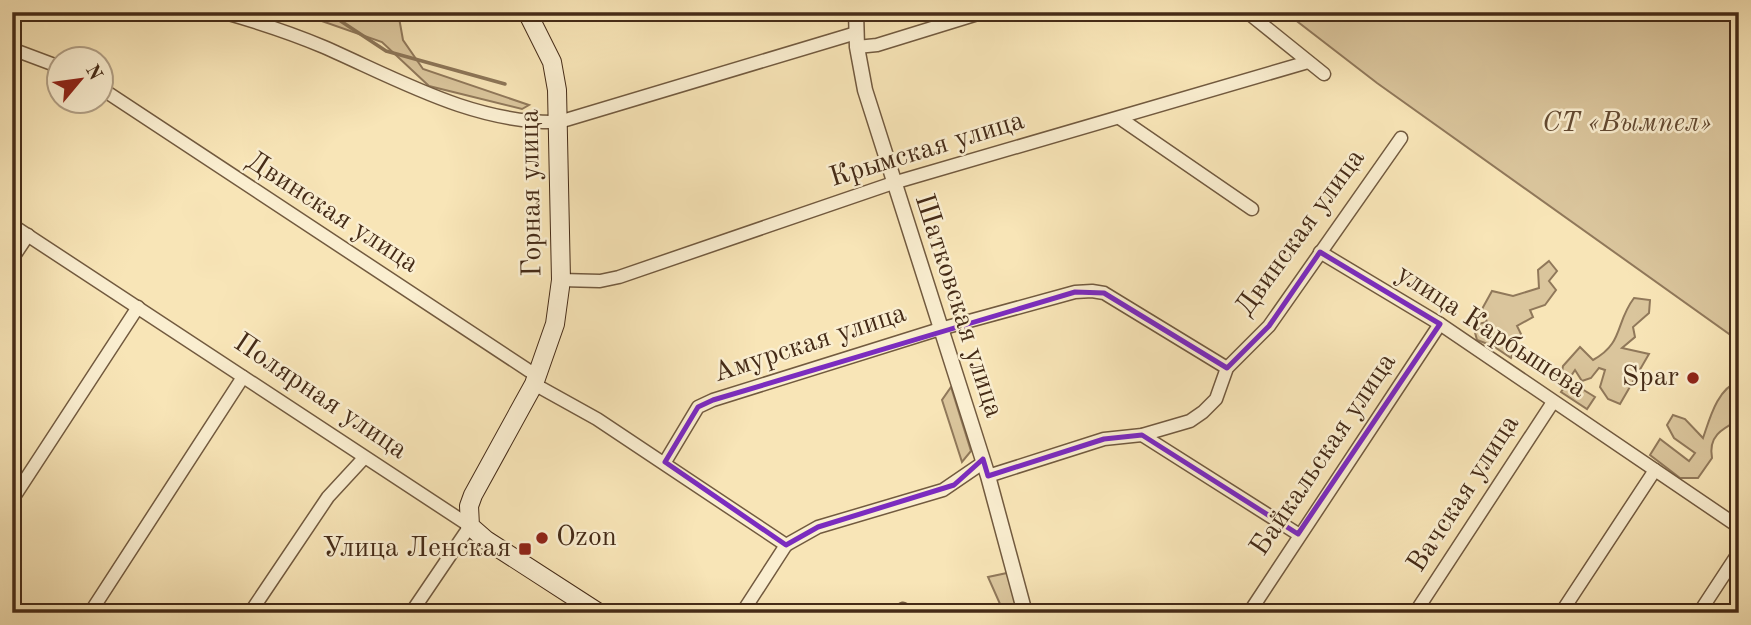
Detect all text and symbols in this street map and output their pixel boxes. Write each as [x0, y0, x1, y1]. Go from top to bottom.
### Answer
north arrow [46, 46, 116, 116]
text: N [81, 62, 105, 84]
street label: Крымская улица [826, 107, 1028, 193]
street label: Горная улица [517, 109, 547, 277]
park label: СТ «Вымпел» [1542, 110, 1712, 138]
street label: Двинская улица [1231, 144, 1371, 322]
street label: Двинская улица [241, 147, 423, 279]
street label: Шатковская улица [909, 191, 1007, 421]
street label: улица Карбышева [1391, 260, 1591, 404]
street label: Амурская улица [710, 300, 910, 388]
street label: Полярная улица [228, 329, 412, 465]
street label: Байкальская улица [1246, 348, 1402, 561]
place label: Spar [1622, 364, 1679, 392]
marker: Spar [1685, 370, 1701, 386]
street label: Вачская улица [1403, 410, 1525, 578]
place label: Ozon [556, 524, 617, 552]
marker: Ozon [534, 530, 550, 546]
place label: Улица Ленская [323, 535, 511, 563]
marker: Улица Ленская [517, 541, 533, 557]

